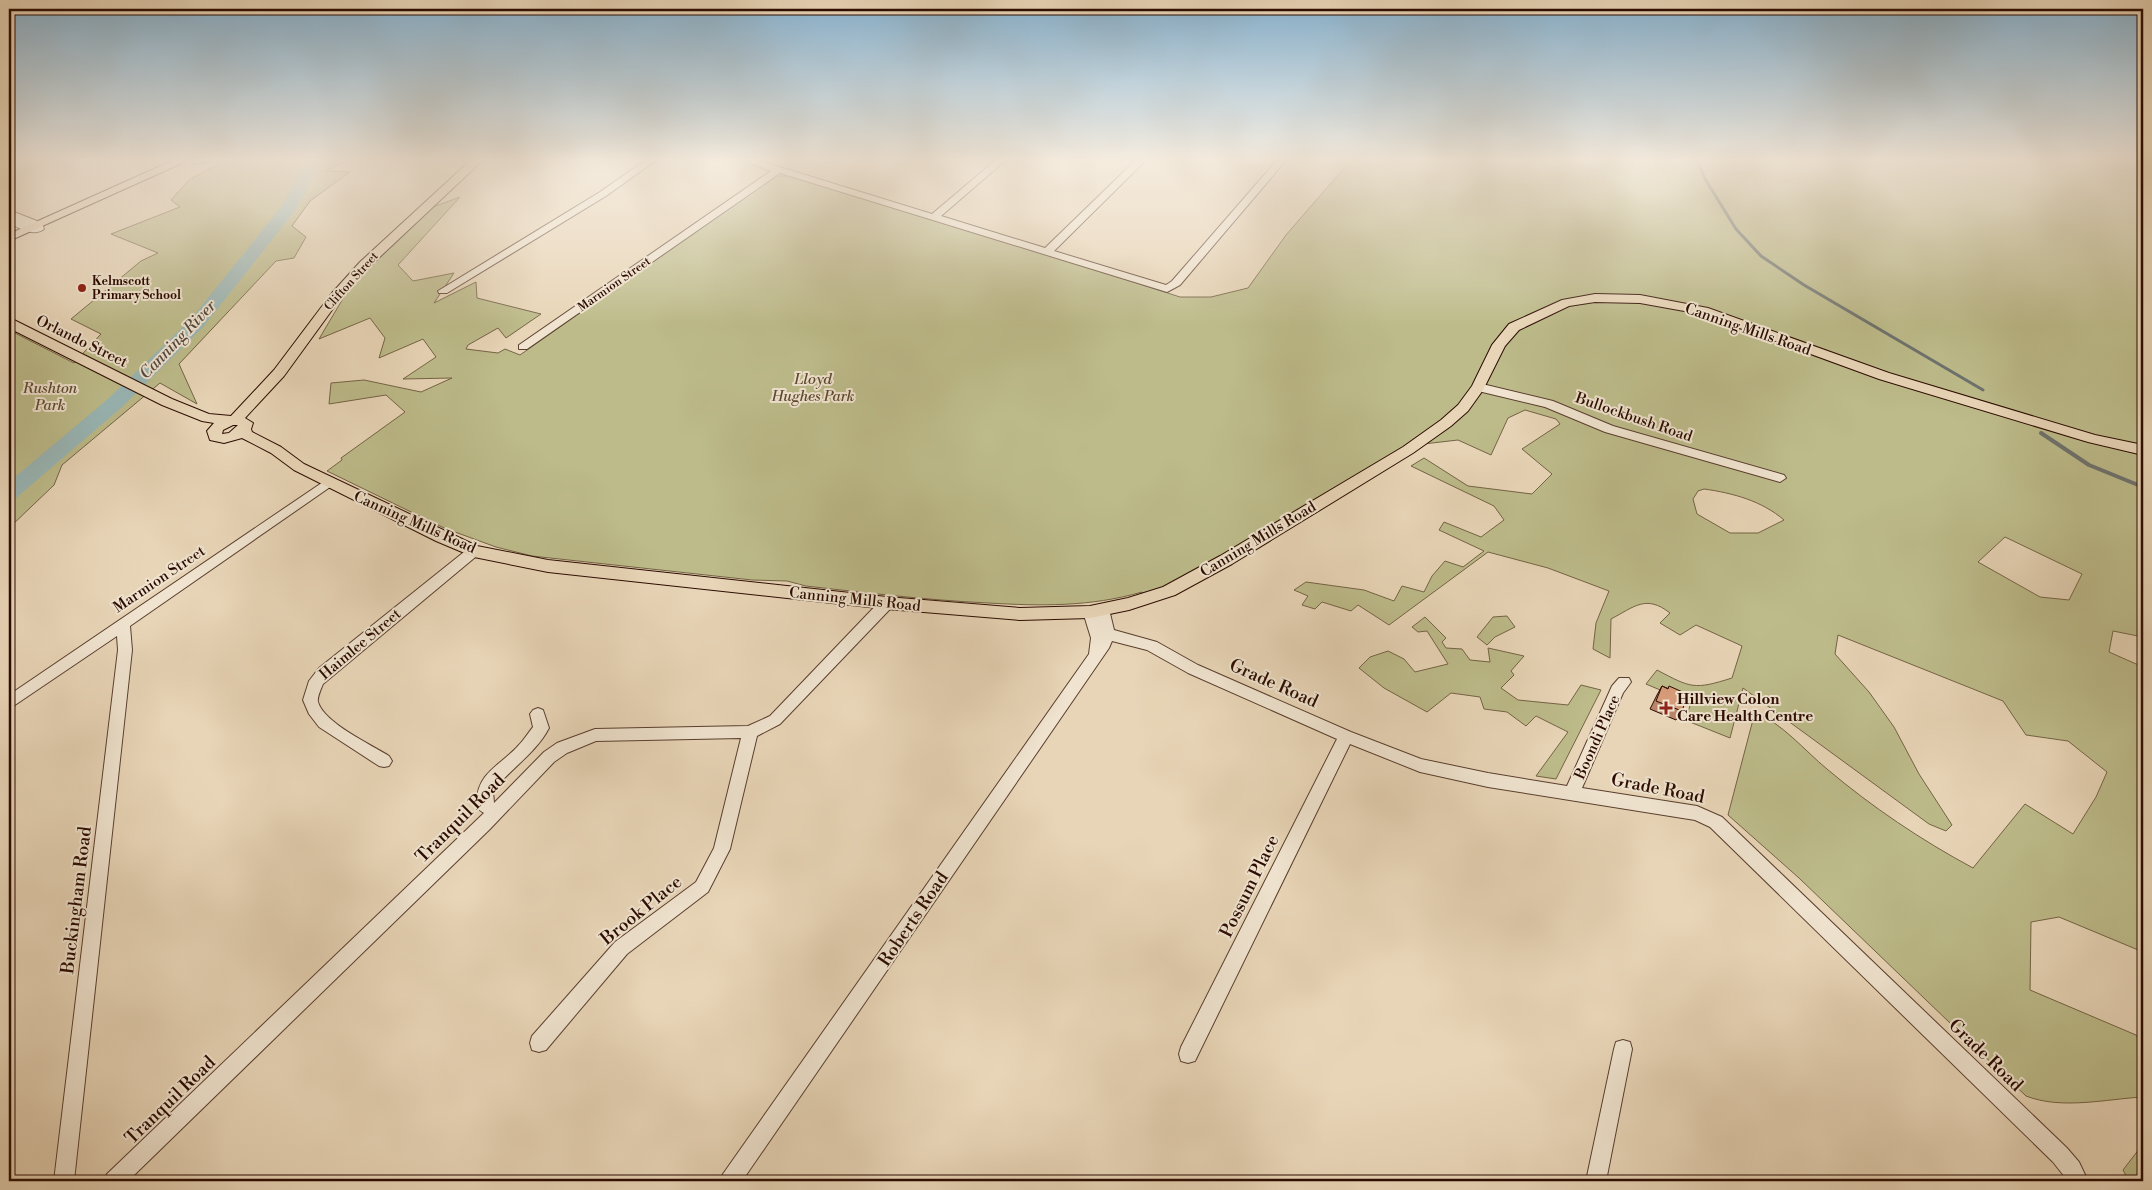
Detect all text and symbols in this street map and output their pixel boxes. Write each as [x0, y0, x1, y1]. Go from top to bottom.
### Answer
street label: Clifton Street [321, 248, 382, 314]
street label: Marmion Street [575, 253, 654, 315]
place label: Kelmscott Primary School [92, 274, 181, 303]
marker: Kelmscott Primary School [76, 282, 88, 294]
water label: Canning River [135, 295, 221, 383]
street label: Canning Mills Road [1682, 299, 1814, 360]
street label: Orlando Street [33, 311, 131, 372]
park label: Lloyd Hughes Park [771, 370, 855, 406]
park label: Rushton Park [22, 379, 78, 415]
street label: Bullockbush Road [1572, 388, 1695, 447]
street label: Canning Mills Road [351, 487, 479, 558]
street label: Canning Mills Road [1197, 497, 1320, 582]
street label: Marmion Street [110, 541, 209, 617]
street label: Canning Mills Road [788, 583, 922, 616]
street label: Haimlee Street [315, 604, 406, 684]
street label: Grade Road [1226, 654, 1323, 714]
place label: Hillview Colon Care Health Centre [1677, 690, 1813, 726]
street label: Boondi Place [1570, 692, 1625, 783]
marker: Hillview Colon Care Health Centre [1659, 701, 1673, 715]
street label: Tranquil Road [411, 768, 511, 868]
street label: Grade Road [1609, 768, 1707, 809]
street label: Buckingham Road [56, 824, 97, 976]
street label: Possum Place [1215, 831, 1284, 941]
street label: Roberts Road [873, 867, 954, 971]
street label: Brook Place [595, 870, 687, 951]
street label: Grade Road [1944, 1014, 2028, 1097]
street label: Tranquil Road [120, 1051, 221, 1149]

